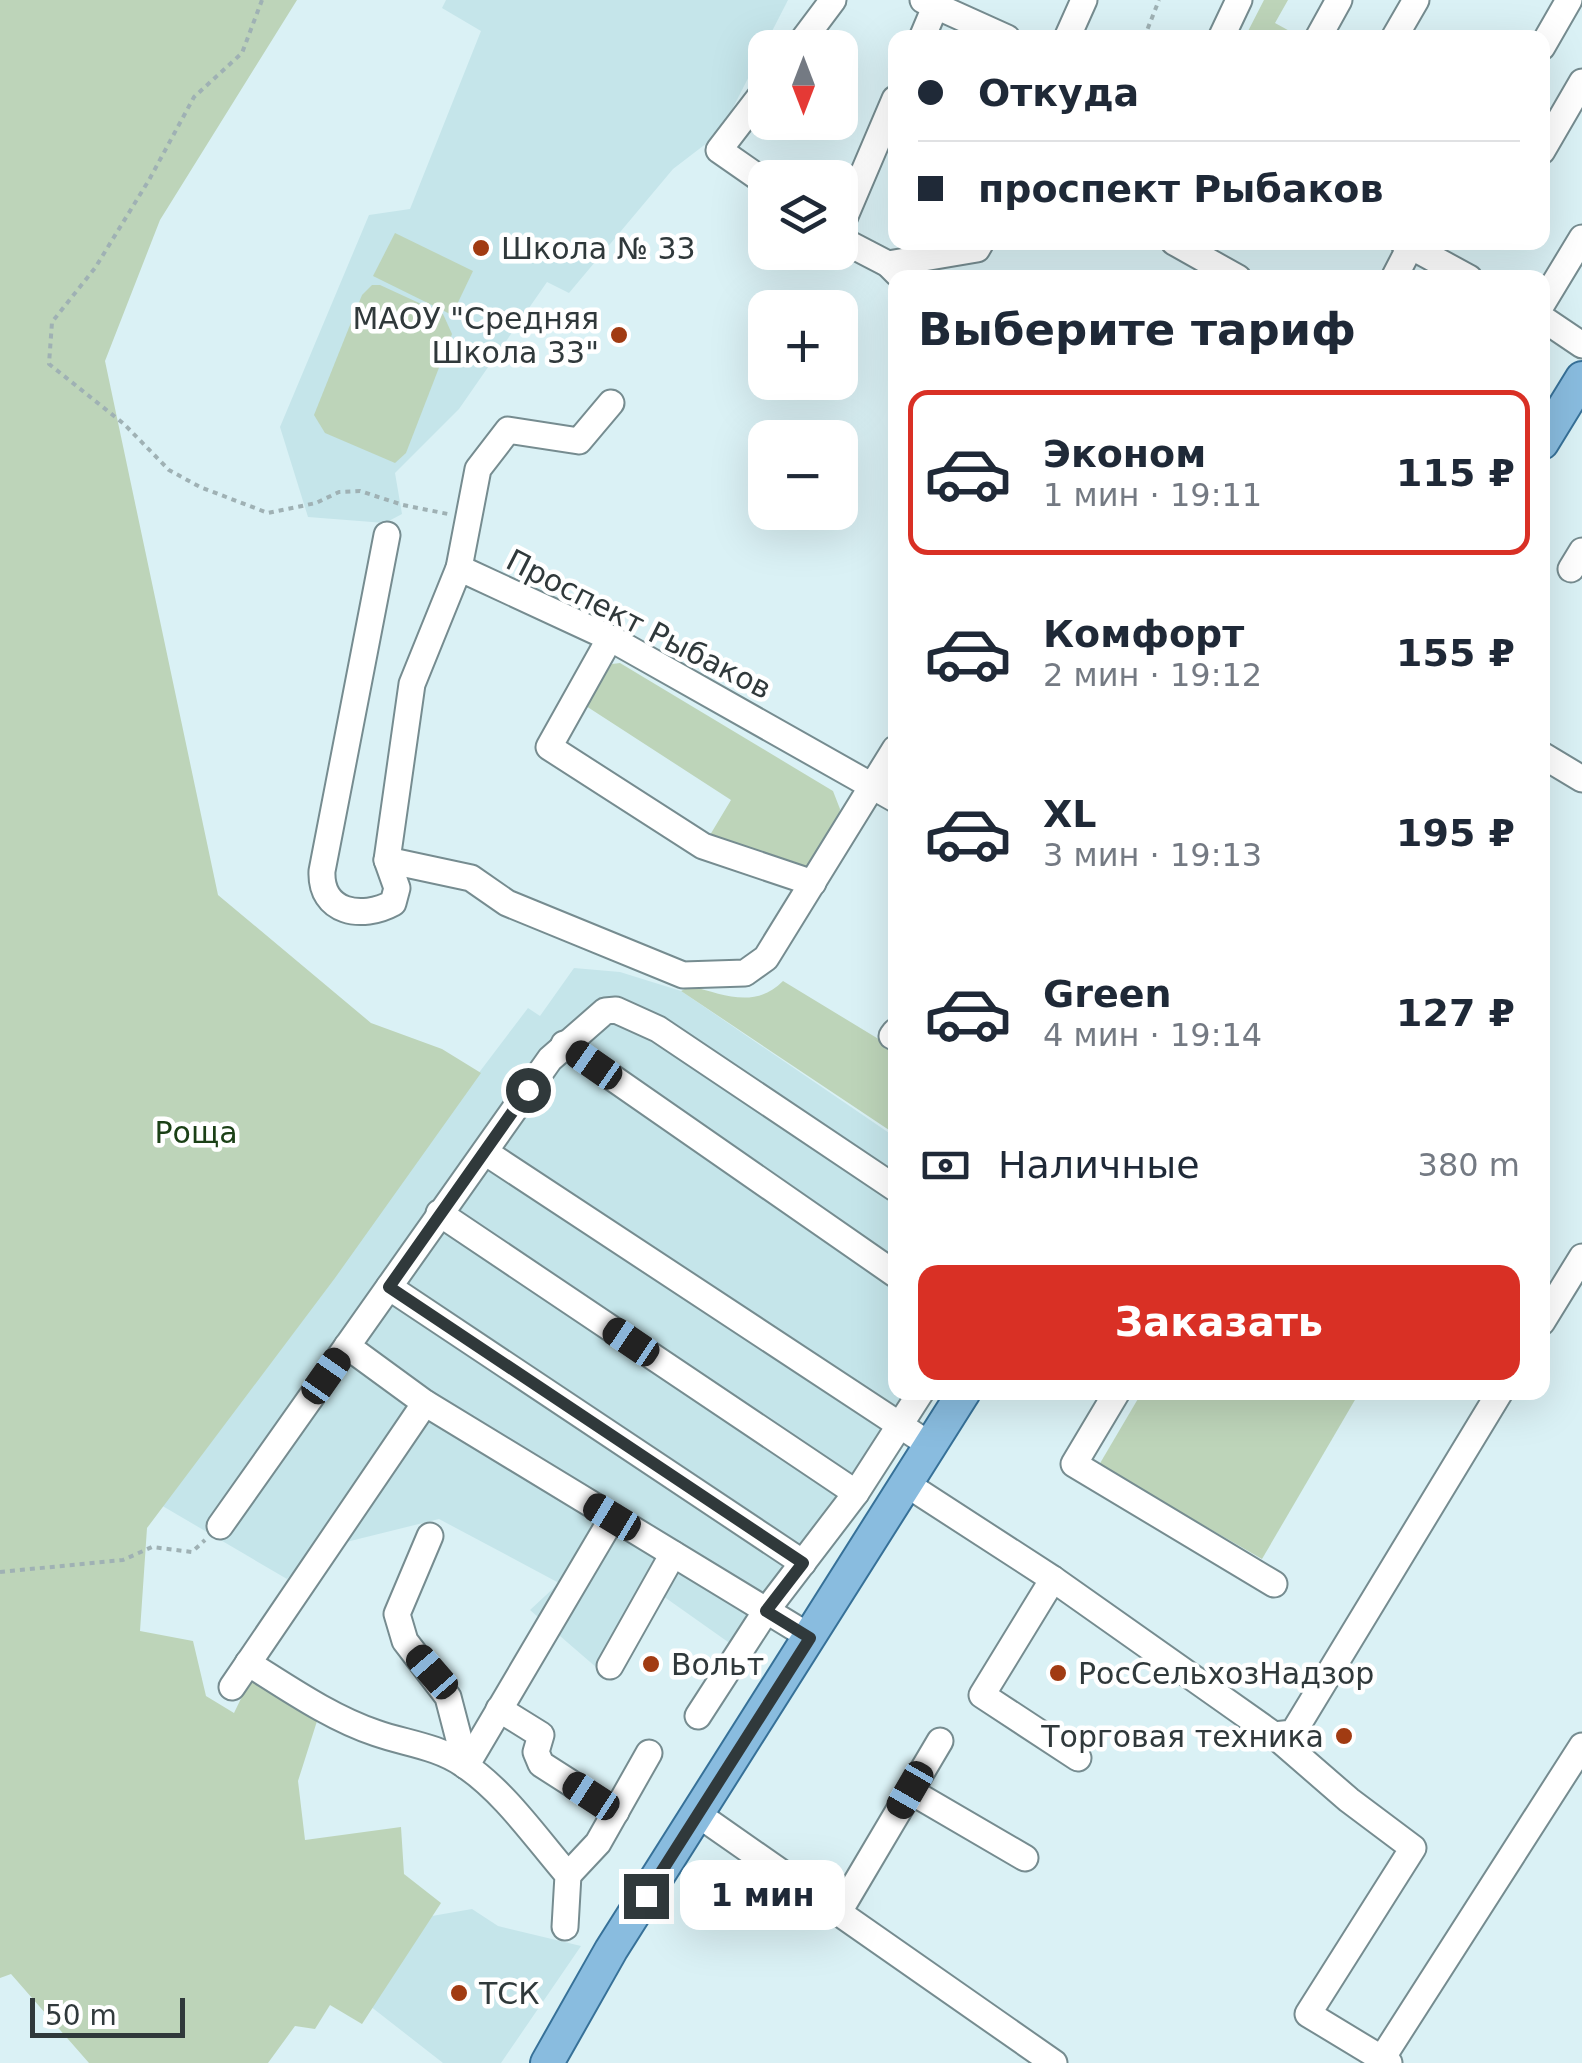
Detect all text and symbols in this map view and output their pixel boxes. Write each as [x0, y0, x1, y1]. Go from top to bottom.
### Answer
north arrow [748, 30, 858, 140]
map controls [748, 30, 858, 530]
text: Откуда [978, 71, 1139, 115]
button: layers [748, 160, 858, 270]
text: проспект Рыбаков [978, 167, 1384, 211]
place label: Школа № 33 [501, 231, 696, 266]
marker: Школа № 33 [470, 237, 492, 259]
button: + [748, 290, 858, 400]
place label: МАОУ "Средняя Школа 33" [352, 301, 599, 370]
text: Выберите тариф [918, 303, 1356, 356]
marker: МАОУ "Средняя Школа 33" [608, 324, 630, 346]
button: − [748, 420, 858, 530]
icon: car [923, 428, 1013, 518]
text: Эконом [1043, 432, 1206, 476]
text: 115 ₽ [1396, 451, 1515, 495]
text: 1 мин · 19:11 [1043, 476, 1262, 514]
street label: Проспект Рыбаков [501, 542, 777, 706]
icon: car [923, 608, 1013, 698]
text: Комфорт [1043, 612, 1244, 656]
text: 155 ₽ [1396, 631, 1515, 675]
text: 2 мин · 19:12 [1043, 656, 1262, 694]
icon: car [923, 788, 1013, 878]
text: XL [1043, 792, 1097, 836]
text: 195 ₽ [1396, 811, 1515, 855]
text: 3 мин · 19:13 [1043, 836, 1262, 874]
icon: car [923, 968, 1013, 1058]
text: Green [1043, 972, 1172, 1016]
text: 127 ₽ [1396, 991, 1515, 1035]
text: 4 мин · 19:14 [1043, 1016, 1262, 1054]
car [561, 1036, 627, 1094]
route start [506, 1068, 551, 1113]
park label: Роща [154, 1115, 238, 1150]
icon: cash [918, 1138, 973, 1193]
text: Наличные [998, 1143, 1200, 1187]
text: 380 m [1418, 1146, 1520, 1184]
button: Заказать [918, 1265, 1520, 1380]
car [598, 1313, 664, 1371]
car [297, 1343, 355, 1409]
car [579, 1489, 645, 1545]
car [401, 1640, 463, 1704]
place label: Вольт [671, 1647, 764, 1682]
marker: Вольт [640, 1653, 662, 1675]
place label: РосСельхозНадзор [1078, 1656, 1374, 1691]
marker: РосСельхозНадзор [1047, 1662, 1069, 1684]
place label: Торговая техника [1040, 1719, 1324, 1754]
marker: Торговая техника [1333, 1725, 1355, 1747]
car [882, 1757, 938, 1823]
car [558, 1767, 624, 1825]
callout: 1 мин [681, 1861, 846, 1931]
route end [624, 1874, 669, 1919]
text: 1 мин [710, 1876, 815, 1914]
place label: ТСК [478, 1976, 540, 2011]
marker: ТСК [448, 1982, 470, 2004]
scale bar [30, 1993, 185, 2038]
text: 50 m [45, 1999, 117, 2032]

